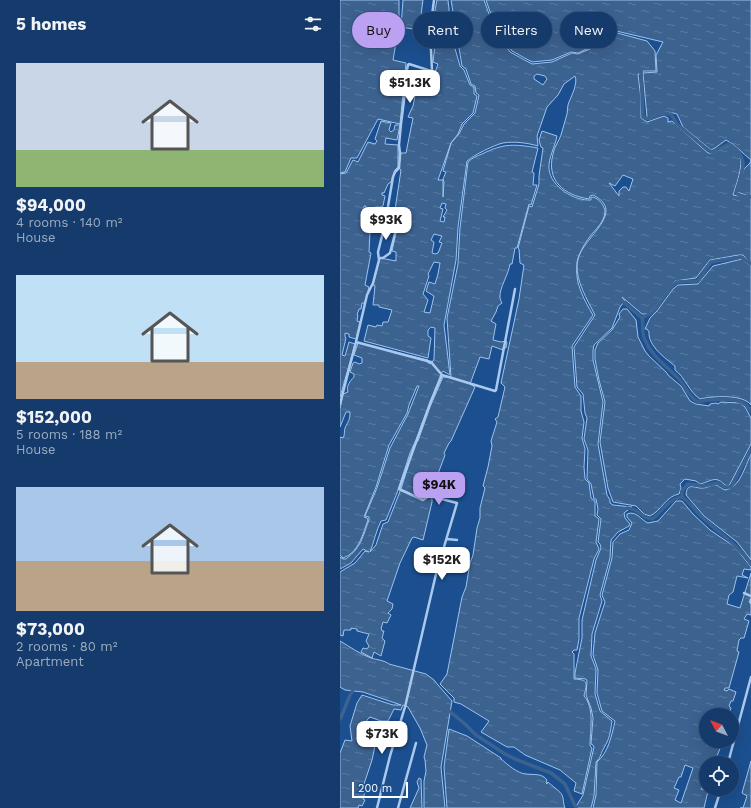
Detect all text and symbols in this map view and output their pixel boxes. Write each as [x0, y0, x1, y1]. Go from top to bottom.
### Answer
chip: Buy [352, 12, 405, 48]
chip: Rent [413, 12, 473, 48]
chip: Filters [481, 12, 552, 48]
chip: New [560, 12, 617, 48]
icon: filters [302, 13, 324, 35]
text: 5 homes [16, 14, 86, 34]
pin: $51.3K [377, 70, 443, 104]
text: $51.3K [389, 75, 431, 90]
icon: home [134, 89, 206, 161]
text: $94,000 [16, 195, 86, 215]
pin: $93K [362, 207, 410, 241]
text: $93K [370, 212, 402, 227]
text: 4 rooms · 140 m² [16, 215, 123, 230]
text: House [16, 230, 56, 245]
icon: home [134, 301, 206, 373]
text: $152,000 [16, 407, 92, 427]
text: 5 rooms · 188 m² [16, 427, 122, 442]
text: House [16, 442, 56, 457]
pin: $94K [415, 472, 463, 506]
text: $94K [422, 477, 456, 492]
icon: home [134, 513, 206, 585]
pin: $152K [414, 547, 470, 581]
text: $152K [423, 552, 461, 567]
text: $73,000 [16, 619, 85, 639]
text: 2 rooms · 80 m² [16, 639, 117, 654]
text: Apartment [16, 654, 84, 669]
north arrow [699, 708, 739, 748]
map controls [699, 708, 739, 796]
pin: $73K [358, 721, 406, 755]
text: $73K [366, 726, 398, 741]
button: locate [699, 756, 739, 796]
scale bar [352, 780, 408, 799]
text: 200 m [358, 782, 392, 795]

